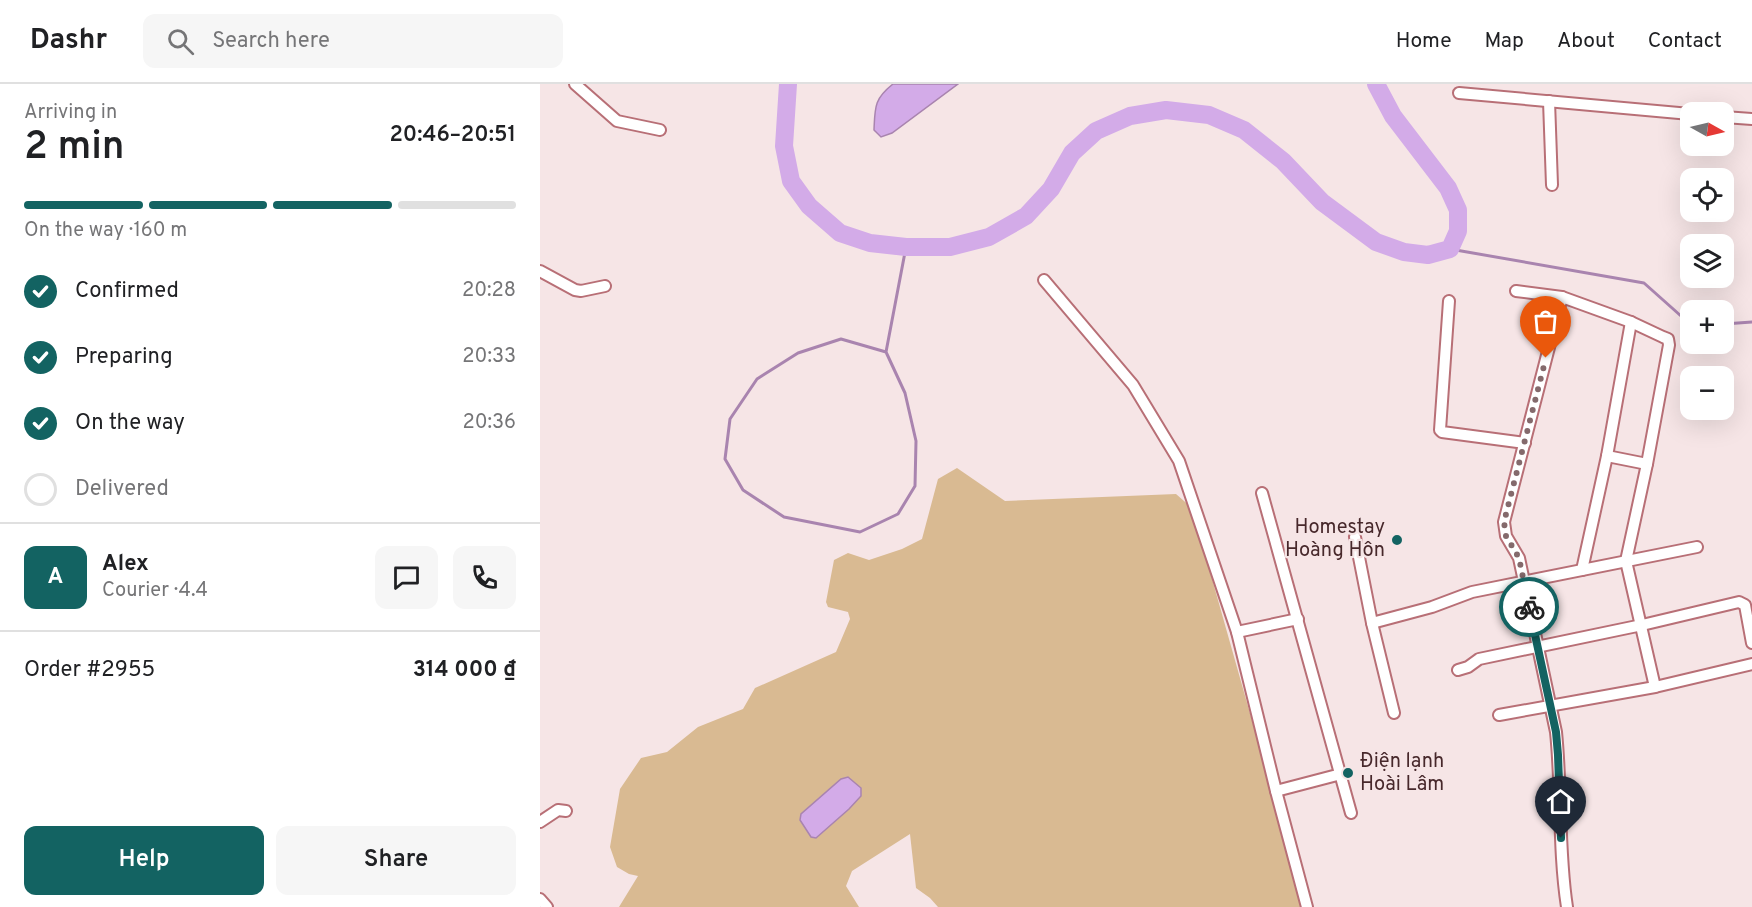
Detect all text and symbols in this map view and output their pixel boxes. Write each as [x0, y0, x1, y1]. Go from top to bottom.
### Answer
search box [143, 14, 563, 68]
text: Dashr [30, 23, 107, 59]
icon: search [164, 25, 197, 58]
text: Search here [212, 28, 330, 55]
text: Home [1396, 28, 1452, 55]
text: Map [1485, 28, 1524, 55]
text: About [1557, 28, 1615, 55]
text: Contact [1648, 28, 1722, 55]
text: Arriving in [24, 100, 117, 126]
north arrow [1680, 102, 1734, 156]
map controls [1680, 102, 1734, 420]
text: 20:46–20:51 [389, 122, 516, 149]
text: 2 min [24, 124, 125, 173]
button: locate [1680, 168, 1734, 222]
text: On the way · 160 m [24, 218, 187, 244]
button: layers [1680, 234, 1734, 288]
icon: check [24, 275, 57, 308]
text: Confirmed [75, 278, 179, 305]
text: 20:28 [462, 278, 516, 304]
pin [1520, 296, 1571, 358]
button: + [1680, 300, 1734, 354]
icon: bag [1529, 305, 1562, 338]
icon: check [24, 341, 57, 374]
text: Preparing [75, 344, 173, 371]
text: 20:33 [462, 344, 516, 370]
button: − [1680, 366, 1734, 420]
icon: check [24, 407, 57, 440]
text: On the way [75, 410, 185, 437]
text: 20:36 [462, 410, 516, 436]
text: Delivered [75, 476, 169, 503]
place label: Homestay Hoàng Hôn [1285, 515, 1385, 564]
marker: Homestay Hoàng Hôn [1390, 533, 1404, 547]
button: chat [375, 546, 438, 609]
button: phone [453, 546, 516, 609]
text: Alex [102, 551, 149, 578]
text: A [48, 564, 63, 591]
courier [1499, 577, 1559, 637]
text: Courier · 4.4 [102, 578, 208, 604]
icon: bike [1513, 591, 1546, 624]
text: Order #2955 [24, 657, 155, 684]
text: 314 000 ₫ [413, 657, 516, 684]
place label: Điện lạnh Hoài Lâm [1360, 749, 1444, 798]
marker: Điện lạnh Hoài Lâm [1341, 766, 1355, 780]
pin [1535, 776, 1586, 838]
icon: home [1544, 785, 1577, 818]
button: Help [24, 826, 264, 895]
button: Share [276, 826, 516, 895]

